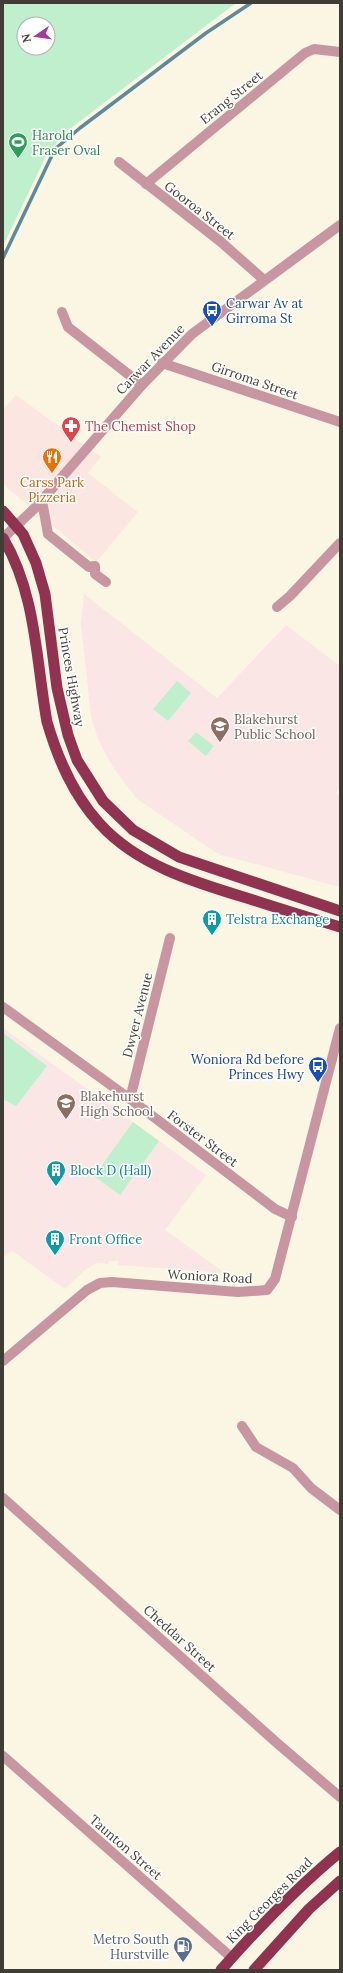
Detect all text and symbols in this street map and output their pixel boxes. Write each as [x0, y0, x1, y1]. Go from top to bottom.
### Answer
north arrow [16, 16, 56, 56]
text: N [18, 32, 34, 44]
street label: Erang Street [197, 67, 266, 128]
place label: Harold Fraser Oval [32, 127, 101, 159]
sports icon: Harold Fraser Oval [7, 131, 29, 159]
street label: Gooroa Street [161, 177, 239, 243]
place label: Carwar Av at Girroma St [226, 295, 303, 327]
bus stop icon: Carwar Av at Girroma St [201, 299, 223, 327]
street label: Carwar Avenue [112, 320, 188, 398]
street label: Girroma Street [209, 358, 301, 403]
pharmacy icon: The Chemist Shop [60, 415, 82, 443]
place label: The Chemist Shop [85, 418, 196, 435]
restaurant icon: Carss Park Pizzeria [41, 446, 63, 474]
place label: Carss Park Pizzeria [20, 474, 84, 506]
street label: Princes Highway [54, 626, 89, 728]
place label: Blakehurst Public School [234, 711, 316, 743]
school or university icon: Blakehurst Public School [209, 715, 231, 743]
building icon: Telstra Exchange [201, 908, 223, 936]
place label: Telstra Exchange [226, 911, 329, 928]
street label: Dwyer Avenue [119, 971, 156, 1059]
place label: Woniora Rd before Princes Hwy [191, 1051, 304, 1083]
bus stop icon: Woniora Rd before Princes Hwy [307, 1055, 329, 1083]
place label: Blakehurst High School [80, 1088, 154, 1120]
school or university icon: Blakehurst High School [55, 1092, 77, 1120]
street label: Forster Street [164, 1106, 241, 1171]
building icon: Block D (Hall) [45, 1159, 67, 1187]
place label: Block D (Hall) [70, 1162, 151, 1179]
building icon: Front Office [44, 1228, 66, 1256]
place label: Front Office [69, 1231, 142, 1248]
street label: Woniora Road [167, 1266, 253, 1287]
street label: Cheddar Street [140, 1601, 220, 1675]
street label: Taunton Street [86, 1811, 166, 1884]
street label: King Georges Road [223, 1854, 316, 1947]
place label: Metro South Hurstville [93, 1931, 169, 1963]
fuel station icon: Metro South Hurstville [172, 1935, 194, 1963]

